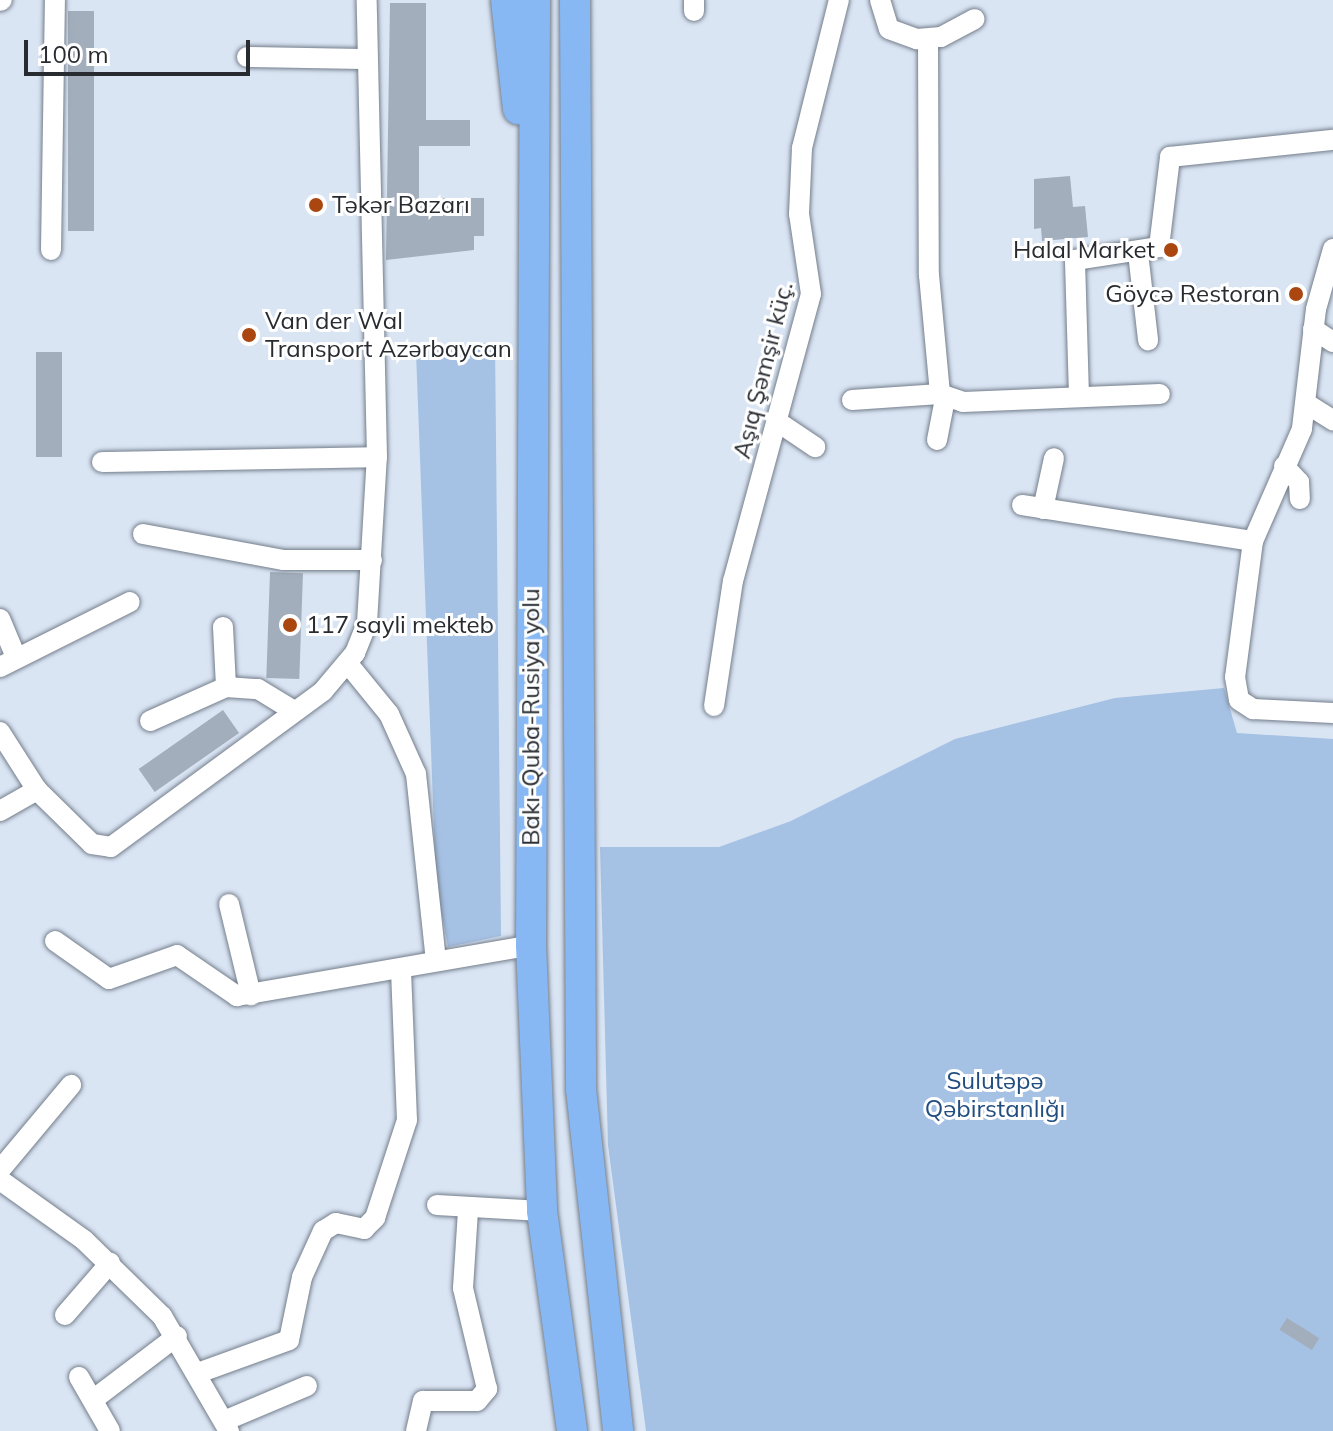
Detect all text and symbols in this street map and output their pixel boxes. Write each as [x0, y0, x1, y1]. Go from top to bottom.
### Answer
scale bar [28, 24, 254, 74]
text: 100 m [38, 39, 109, 69]
place label: Təkər Bazarı [332, 191, 470, 219]
marker: Təkər Bazarı [307, 196, 325, 214]
place label: Halal Market [1013, 236, 1155, 264]
marker: Halal Market [1162, 241, 1180, 259]
street label: Aşıq Şəmşir küç. [727, 279, 799, 461]
place label: Göycə Restoran [1105, 280, 1280, 308]
marker: Göycə Restoran [1287, 285, 1305, 303]
place label: Van der Wal Transport Azərbaycan [265, 307, 512, 363]
marker: Van der Wal Transport Azərbaycan [240, 326, 258, 344]
street label: Bakı-Quba-Rusiya yolu [517, 588, 545, 846]
place label: 117 sayli mekteb [306, 611, 494, 639]
marker: 117 sayli mekteb [281, 616, 299, 634]
park label: Sulutəpə Qəbirstanlığı [925, 1067, 1065, 1123]

